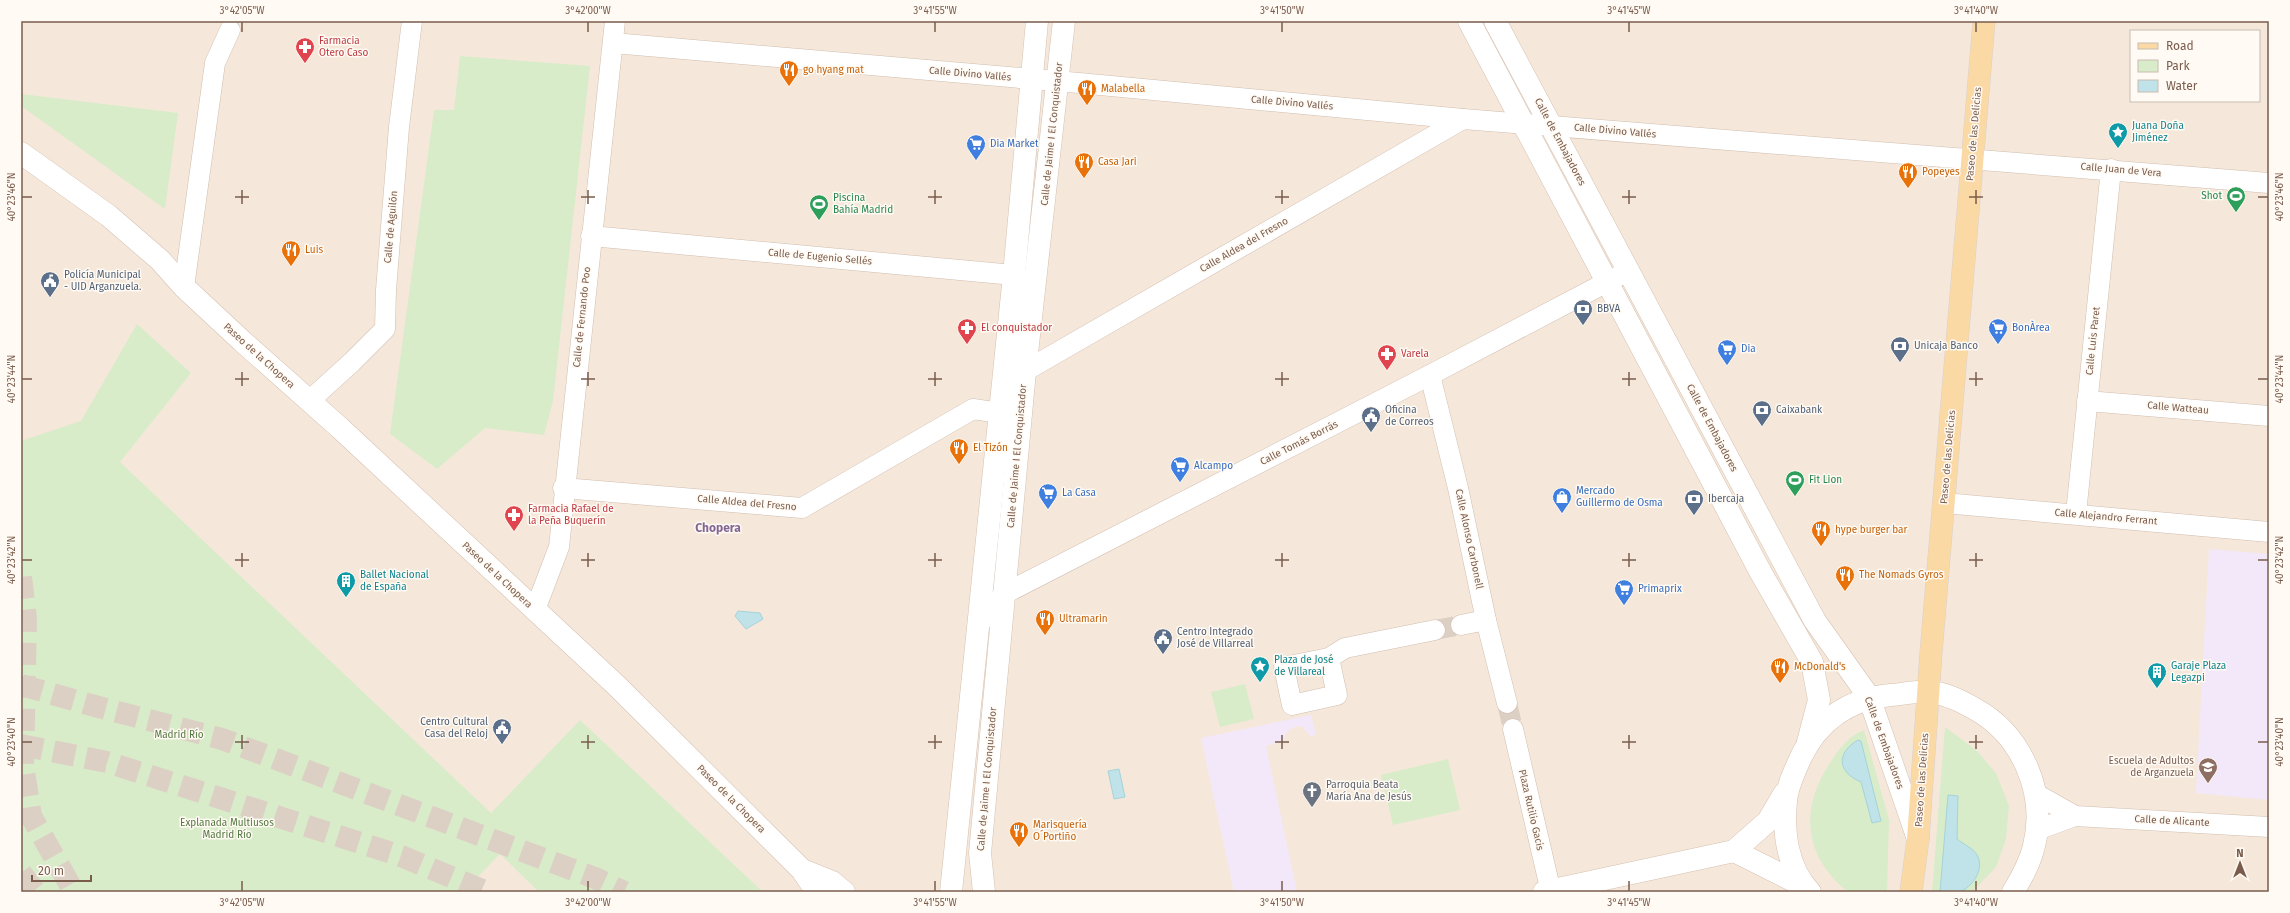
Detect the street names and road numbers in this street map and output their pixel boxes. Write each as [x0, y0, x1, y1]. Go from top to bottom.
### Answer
street label: Calle de Jaime I El Conquistador [1038, 61, 1066, 206]
street label: Calle Divino Vallés [928, 64, 1012, 84]
street label: Paseo de las Delicias [1964, 86, 1984, 181]
street label: Calle Divino Vallés [1250, 93, 1334, 113]
street label: Calle de Embajadores [1532, 96, 1588, 188]
street label: Calle Divino Vallés [1573, 121, 1657, 141]
street label: Calle Juan de Vera [2080, 160, 2162, 180]
street label: Calle de Aguilón [382, 190, 400, 264]
street label: Calle Aldea del Fresno [1198, 215, 1290, 275]
street label: Calle de Eugenio Sellés [768, 246, 873, 268]
street label: Calle de Fernando Poo [571, 266, 593, 368]
street label: Calle Luis Paret [2083, 306, 2103, 376]
street label: Paseo de la Chopera [221, 321, 297, 391]
street label: Calle de Embajadores [1684, 382, 1740, 474]
street label: Calle de Jaime I El Conquistador [1005, 383, 1029, 528]
street label: Calle Watteau [2147, 399, 2209, 417]
street label: Paseo de las Delicias [1938, 409, 1958, 504]
street label: Calle Tomás Borrás [1258, 418, 1340, 468]
street label: Calle Alonso Carbonell [1453, 488, 1485, 590]
street label: Calle Aldea del Fresno [697, 493, 797, 513]
street label: Calle Alejandro Ferrant [2054, 507, 2158, 528]
street label: Paseo de la Chopera [459, 539, 535, 611]
street label: Calle de Embajadores [1862, 695, 1906, 791]
street label: Calle de Jaime I El Conquistador [975, 706, 999, 851]
street label: Paseo de las Delicias [1913, 732, 1931, 827]
street label: Paseo de la Chopera [694, 762, 768, 836]
street label: Plaza Rutilio Gacis [1516, 768, 1546, 852]
street label: Calle de Alicante [2134, 813, 2210, 829]

